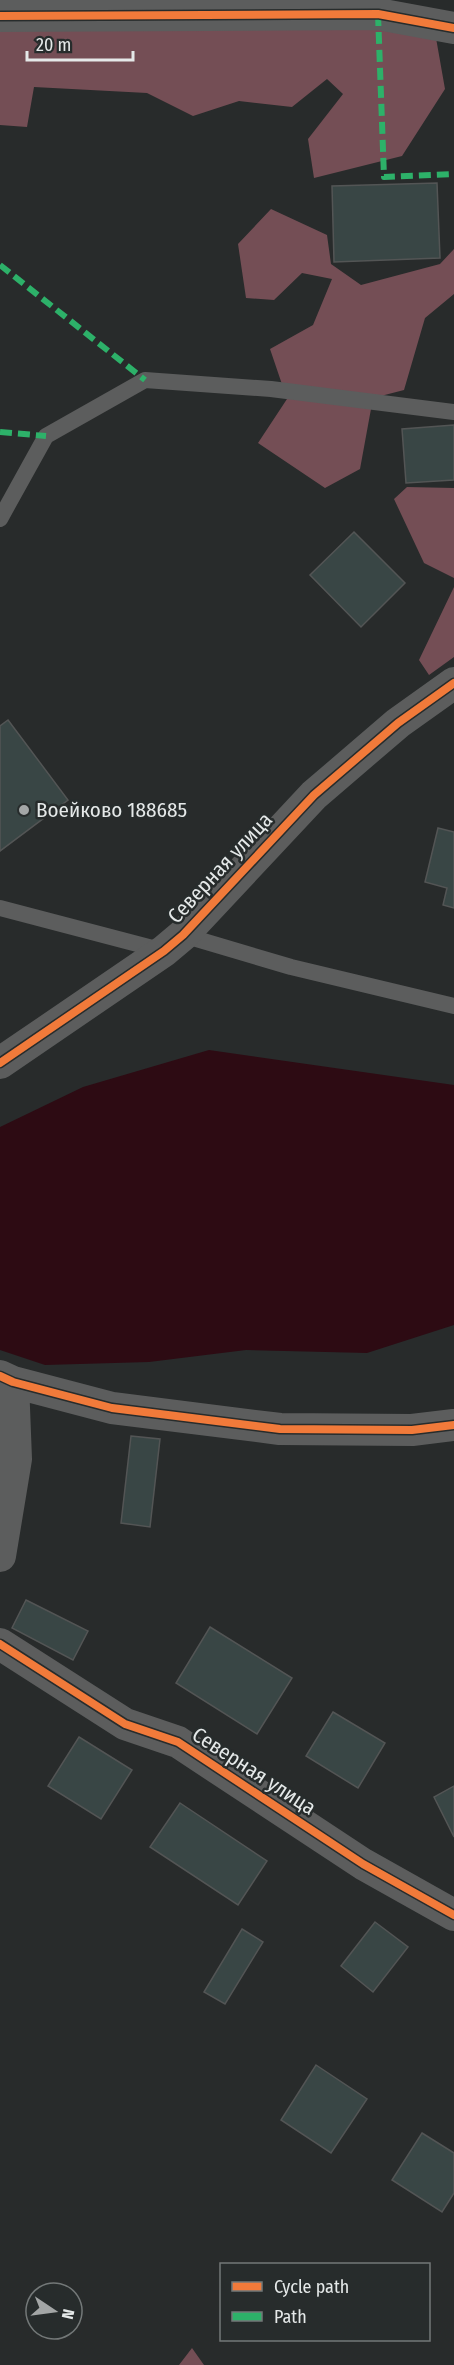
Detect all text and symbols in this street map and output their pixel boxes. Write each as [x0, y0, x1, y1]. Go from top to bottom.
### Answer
scale bar [27, 24, 134, 62]
text: 20 m [36, 34, 71, 56]
place label: Воейково 188685 [36, 797, 187, 823]
marker: Воейково 188685 [17, 803, 31, 817]
street label: Северная улица [162, 807, 278, 929]
street label: Северная улица [187, 1721, 321, 1821]
legend [220, 2263, 430, 2341]
text: Cycle path [274, 2276, 349, 2298]
north arrow [24, 2281, 84, 2341]
text: Path [274, 2306, 307, 2328]
text: N [58, 2307, 78, 2321]

